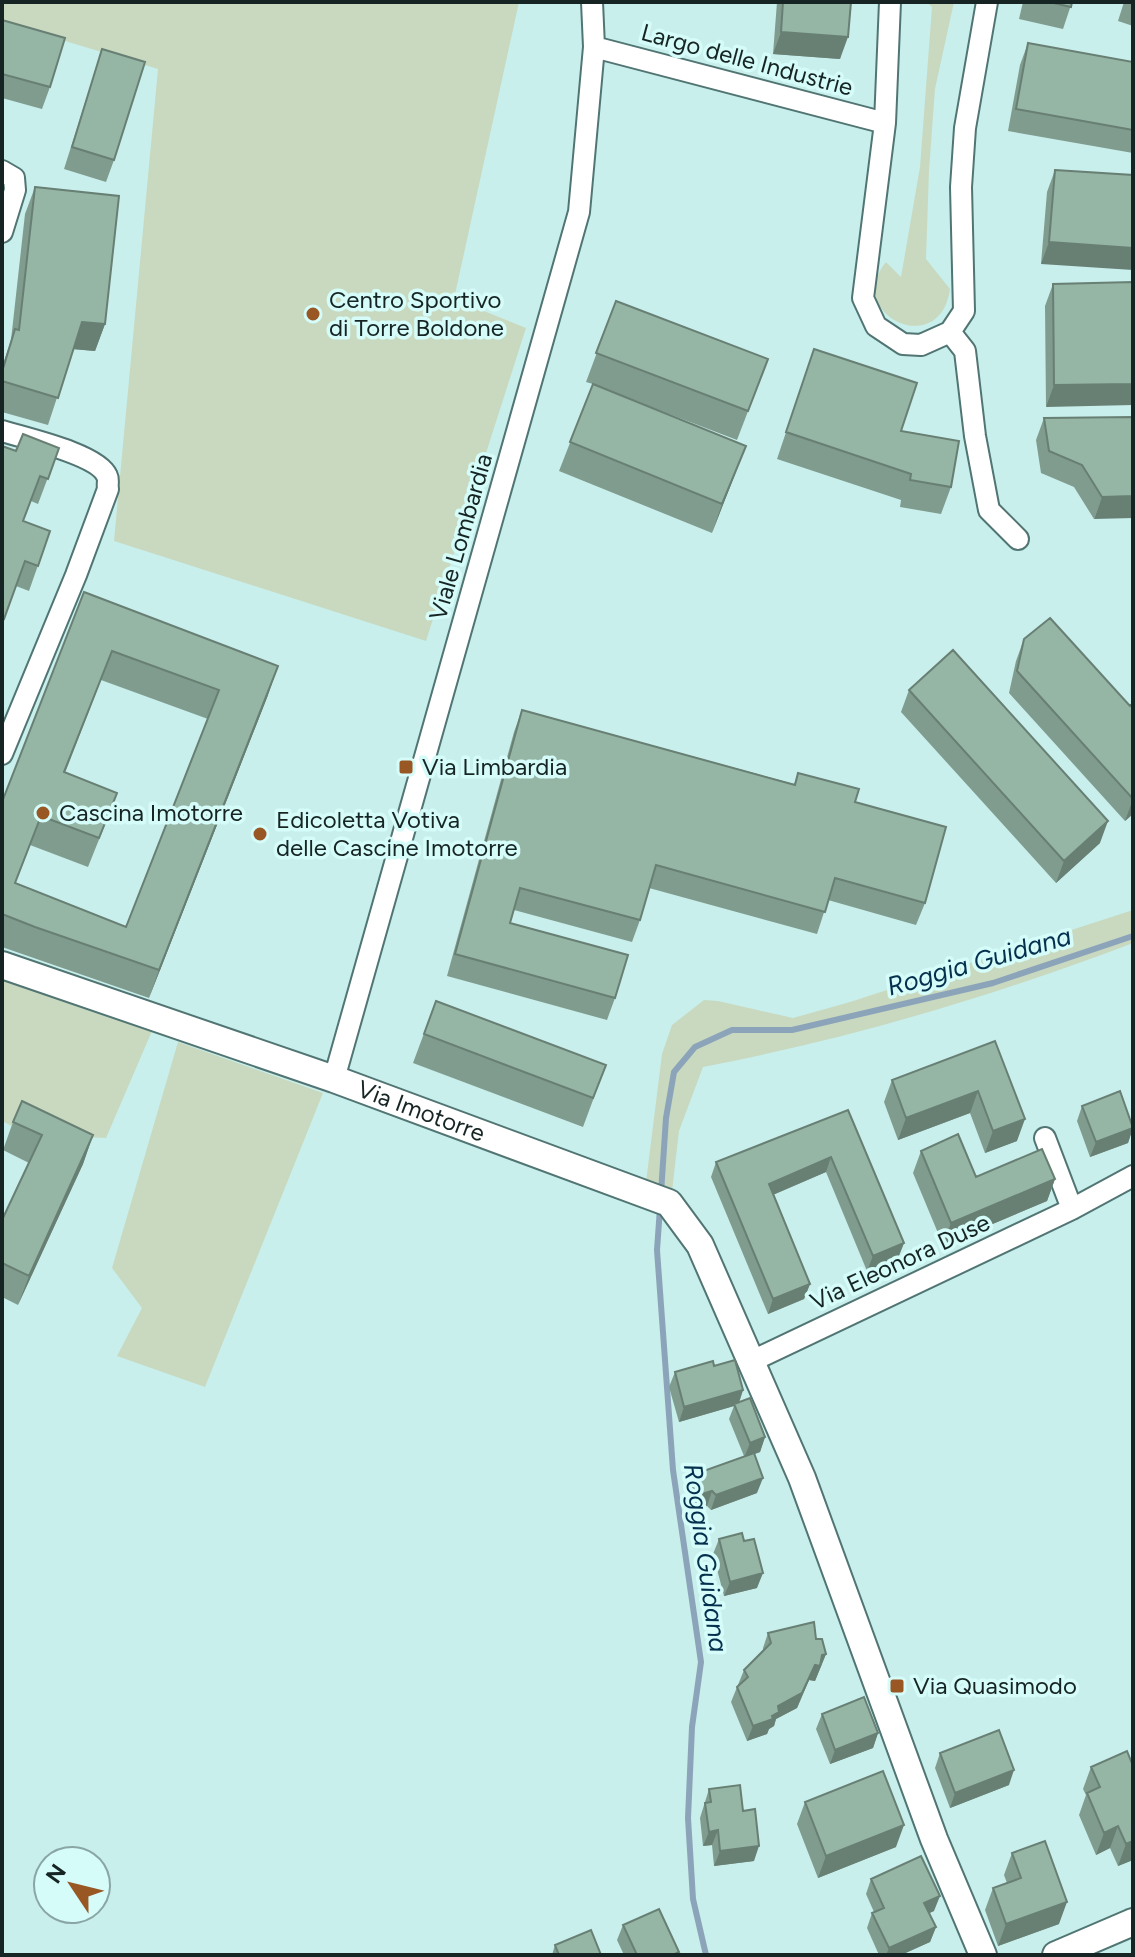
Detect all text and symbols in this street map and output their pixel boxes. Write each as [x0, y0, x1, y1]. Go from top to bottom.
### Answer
street label: Largo delle Industrie [638, 17, 856, 102]
place label: Centro Sportivo di Torre Boldone [329, 285, 504, 342]
marker: Centro Sportivo di Torre Boldone [304, 305, 322, 323]
street label: Viale Lombardia [423, 450, 498, 623]
place label: Via Limbardia [422, 752, 567, 781]
marker: Via Limbardia [397, 758, 415, 776]
place label: Cascina Imotorre [59, 798, 243, 827]
marker: Cascina Imotorre [34, 804, 52, 822]
place label: Edicoletta Votiva delle Cascine Imotorre [276, 805, 518, 862]
marker: Edicoletta Votiva delle Cascine Imotorre [251, 825, 269, 843]
water label: Roggia Guidana [883, 919, 1075, 1003]
street label: Via Imotorre [354, 1074, 489, 1148]
street label: Via Eleonora Duse [805, 1207, 994, 1316]
water label: Roggia Guidana [677, 1462, 735, 1654]
place label: Via Quasimodo [913, 1671, 1077, 1700]
marker: Via Quasimodo [888, 1677, 906, 1695]
north arrow [32, 1845, 112, 1925]
text: N [40, 1859, 72, 1889]

